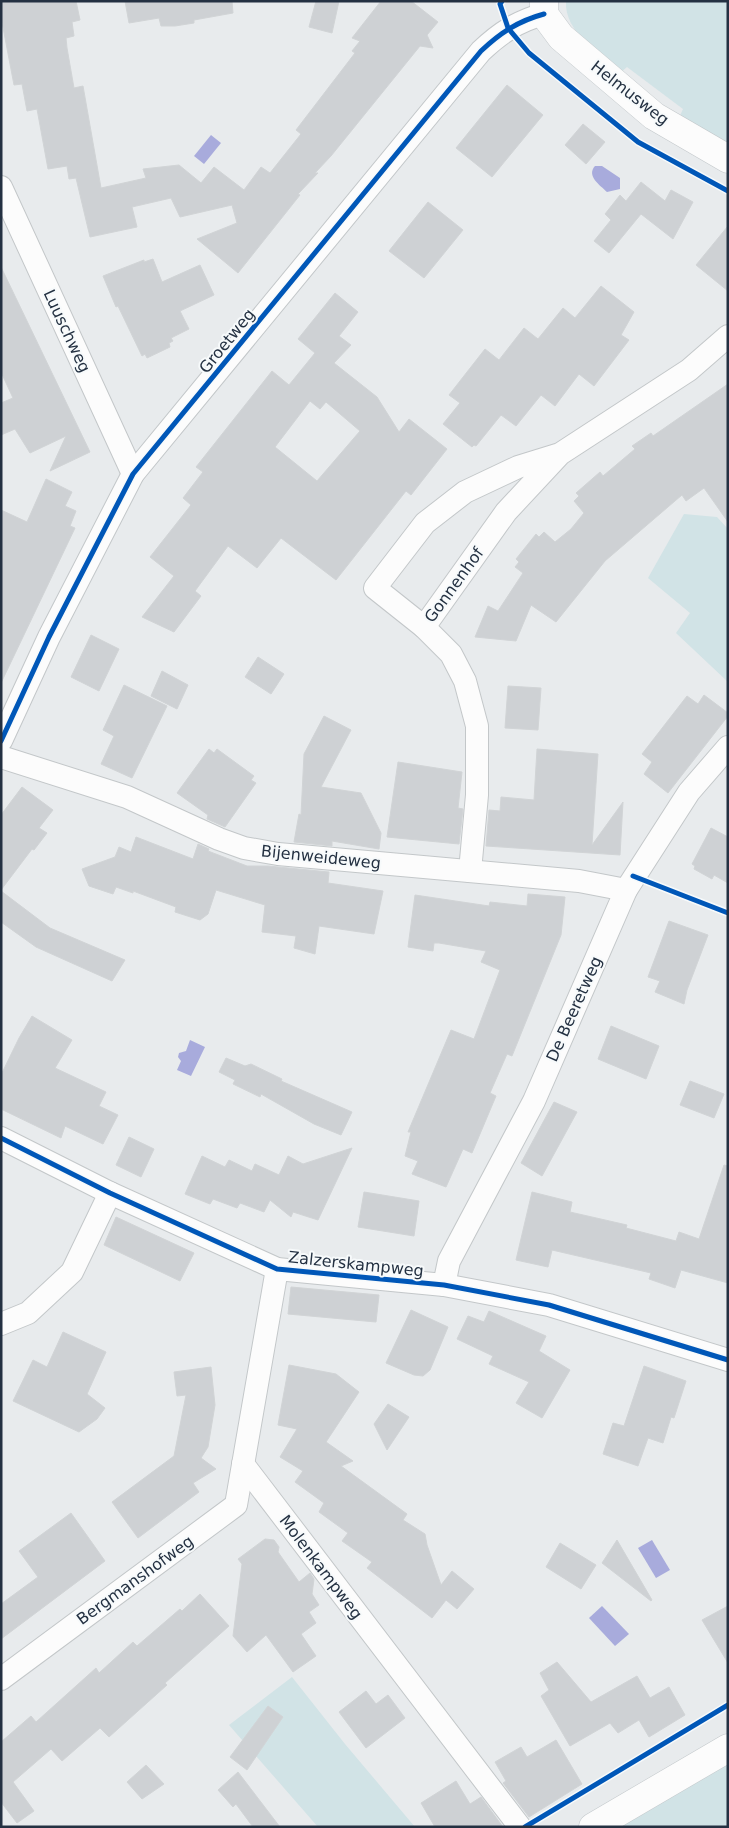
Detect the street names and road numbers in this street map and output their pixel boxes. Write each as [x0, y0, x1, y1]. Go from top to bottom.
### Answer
street label: Helmusweg [587, 57, 673, 129]
street label: Luuschweg [40, 287, 94, 375]
street label: Groetweg [195, 305, 259, 377]
street label: Gonnenhof [420, 544, 488, 626]
street label: Bijenweideweg [260, 841, 382, 873]
street label: De Beeretweg [542, 953, 606, 1065]
street label: Zalzerskampweg [287, 1247, 425, 1281]
street label: Molenkampweg [276, 1511, 366, 1623]
street label: Bergmanshofweg [73, 1531, 197, 1629]

